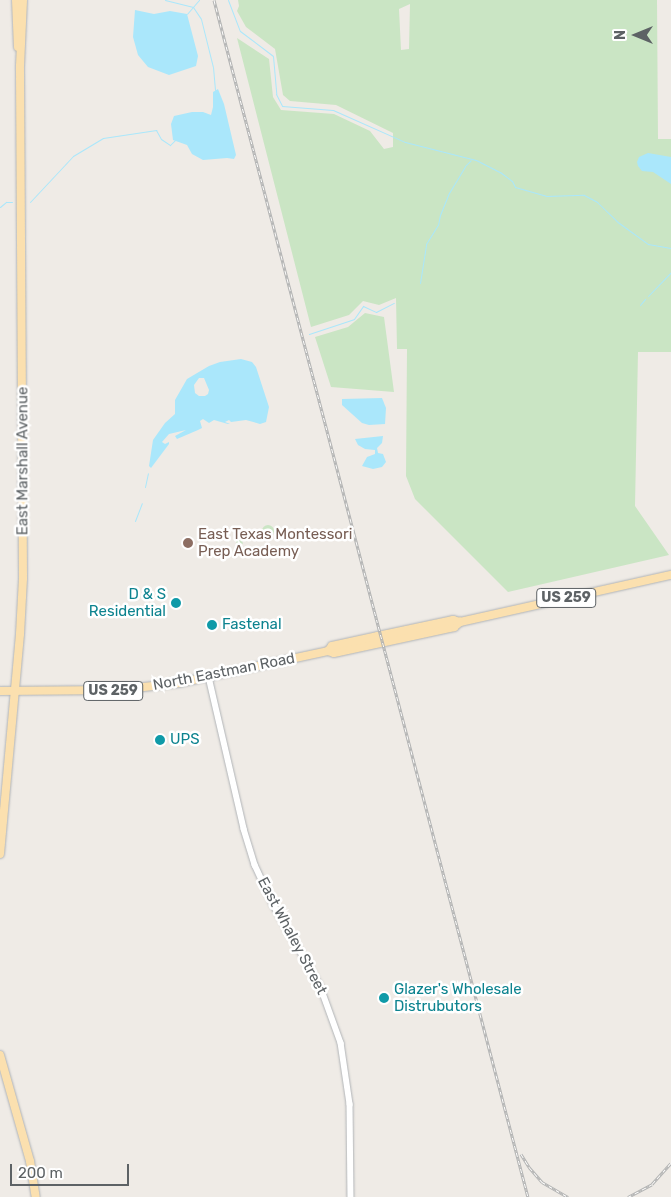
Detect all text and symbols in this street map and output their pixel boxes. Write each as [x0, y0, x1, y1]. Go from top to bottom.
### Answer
north arrow [611, 10, 661, 60]
text: N [612, 30, 629, 40]
street label: East Marshall Avenue [14, 386, 32, 536]
place label: East Texas Montessori Prep Academy [198, 525, 353, 560]
marker: East Texas Montessori Prep Academy [182, 537, 194, 549]
place label: D & S Residential [89, 585, 166, 620]
road number: US 259 [536, 586, 596, 610]
marker: D & S Residential [170, 597, 182, 609]
place label: Fastenal [222, 616, 282, 634]
marker: Fastenal [206, 619, 218, 631]
street label: North Eastman Road [152, 649, 296, 695]
road number: US 259 [83, 679, 143, 702]
place label: UPS [170, 731, 199, 749]
marker: UPS [154, 734, 166, 746]
street label: East Whaley Street [253, 874, 331, 998]
place label: Glazer's Wholesale Distrubutors [394, 980, 522, 1015]
marker: Glazer's Wholesale Distrubutors [378, 992, 390, 1004]
scale bar [12, 1154, 131, 1186]
text: 200 m [18, 1164, 63, 1182]

